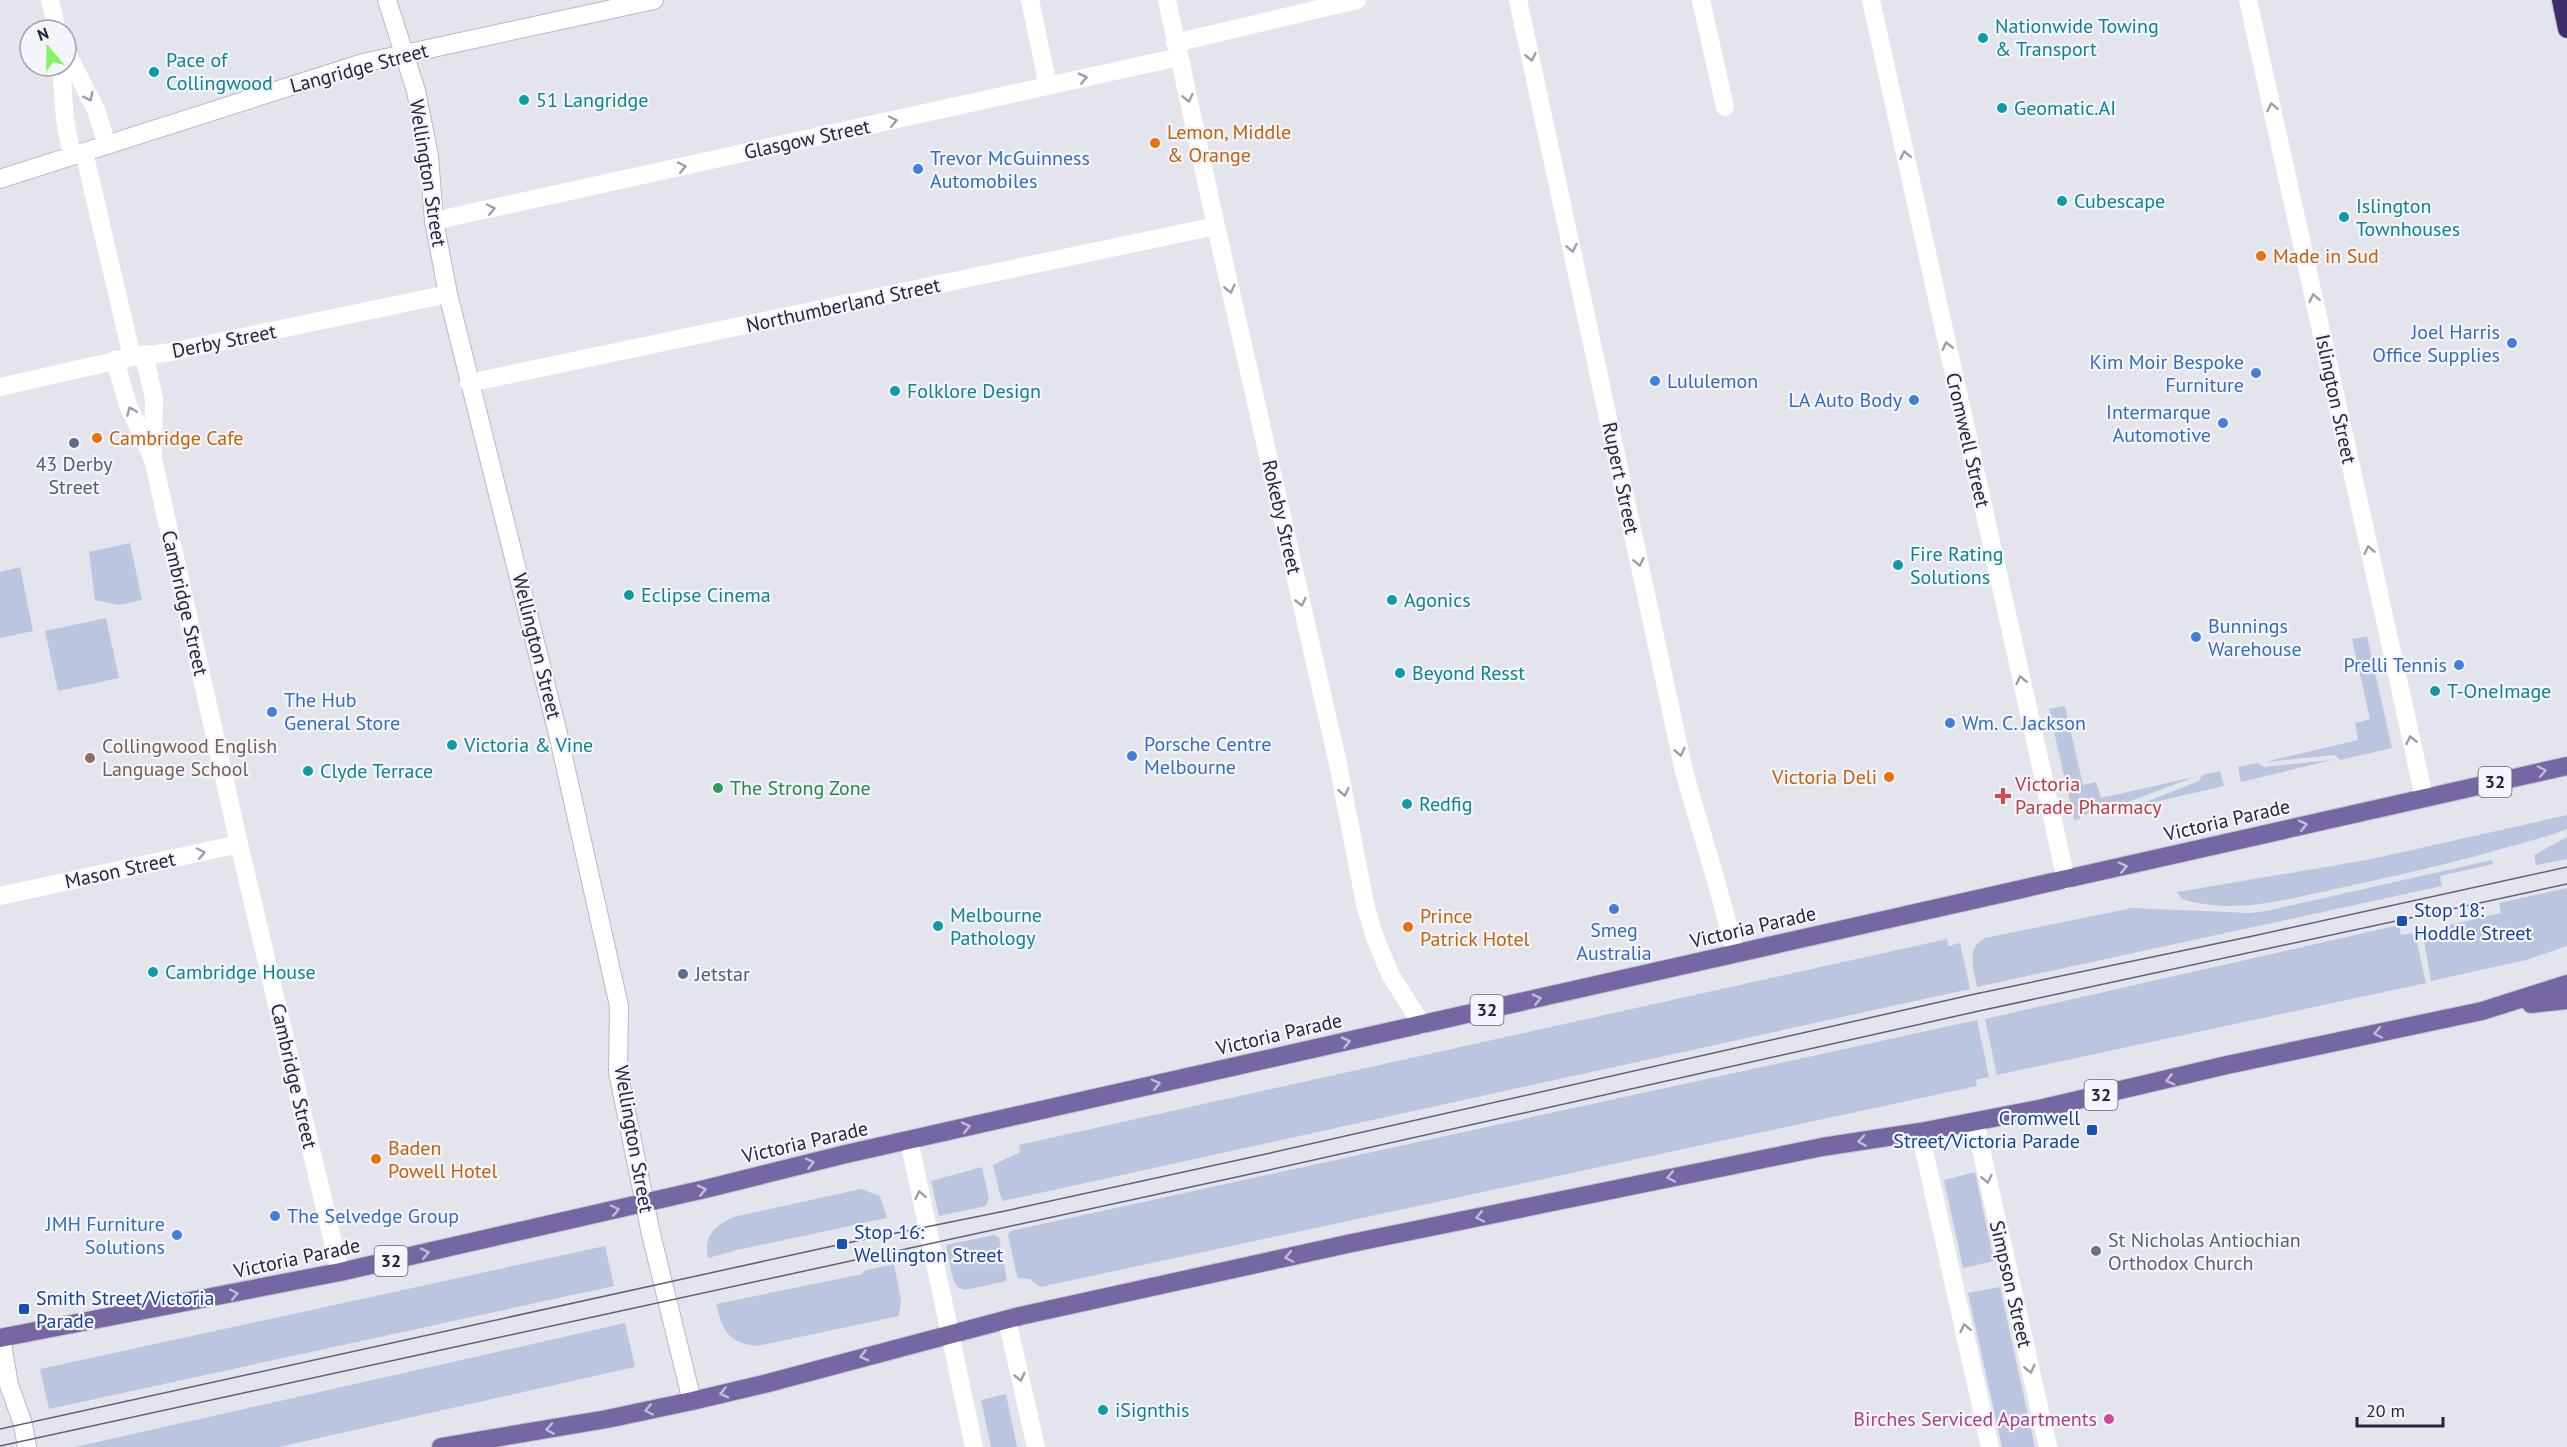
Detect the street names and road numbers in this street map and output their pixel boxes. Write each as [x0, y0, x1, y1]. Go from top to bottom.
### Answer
street label: Langridge Street [287, 37, 431, 99]
street label: Wellington Street [403, 97, 453, 249]
street label: Glasgow Street [742, 113, 873, 165]
street label: Northumberland Street [743, 272, 943, 338]
street label: Derby Street [170, 318, 279, 364]
street label: Islington Street [2310, 332, 2362, 466]
street label: Cromwell Street [1940, 370, 1996, 510]
street label: Rupert Street [1596, 420, 1646, 537]
street label: Rokeby Street [1256, 457, 1308, 577]
street label: Cambridge Street [156, 528, 214, 678]
street label: Wellington Street [506, 570, 568, 722]
road number: 32 [2478, 767, 2512, 797]
street label: Victoria Parade [2161, 793, 2293, 847]
street label: Mason Street [62, 846, 178, 894]
street label: Victoria Parade [1687, 900, 1819, 954]
road number: 32 [1470, 995, 1504, 1025]
street label: Cambridge Street [265, 1001, 323, 1151]
street label: Victoria Parade [1213, 1007, 1345, 1061]
street label: Wellington Street [608, 1063, 660, 1215]
road number: 32 [2084, 1080, 2118, 1110]
street label: Victoria Parade [739, 1115, 871, 1169]
street label: Simpson Street [1984, 1218, 2038, 1350]
street label: Victoria Parade [230, 1232, 363, 1284]
road number: 32 [374, 1246, 408, 1276]

